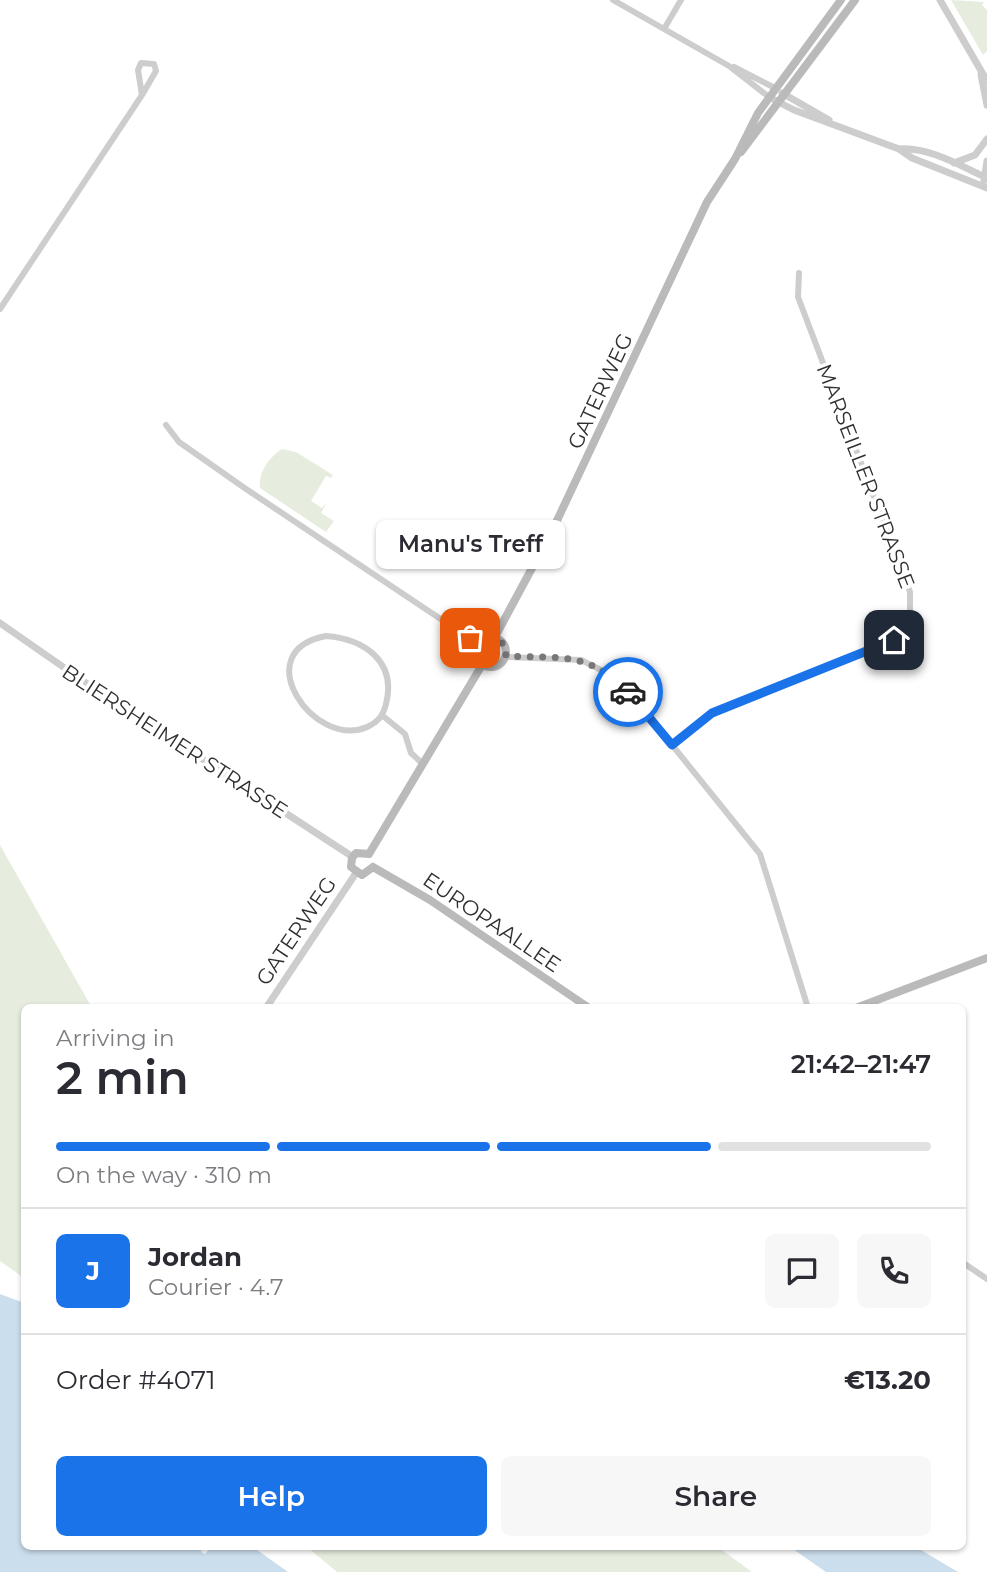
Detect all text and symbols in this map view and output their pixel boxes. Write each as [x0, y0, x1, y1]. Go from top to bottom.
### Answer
street label: GATERWEG [562, 329, 638, 453]
street label: MARSEILLER STRASSE [812, 360, 920, 592]
callout: Manu's Treff [376, 519, 564, 568]
text: Manu's Treff [398, 530, 543, 558]
pin [440, 608, 500, 668]
pin [864, 610, 924, 670]
icon: bag [451, 619, 489, 657]
icon: home [875, 621, 913, 659]
courier [593, 657, 663, 727]
street label: BLIERSHEIMER STRASSE [58, 659, 292, 823]
icon: car [609, 673, 647, 711]
street label: EUROPAALLEE [418, 867, 566, 977]
street label: GATERWEG [251, 872, 341, 990]
text: Arriving in [56, 1024, 175, 1052]
text: 21:42–21:47 [791, 1048, 931, 1080]
text: 2 min [56, 1049, 189, 1106]
text: On the way · 310 m [56, 1161, 272, 1189]
button: chat [765, 1234, 839, 1308]
button: phone [857, 1234, 931, 1308]
text: Jordan [148, 1241, 242, 1273]
text: J [86, 1255, 100, 1287]
text: Courier · 4.7 [148, 1273, 284, 1301]
text: Order #4071 [56, 1364, 216, 1396]
text: €13.20 [844, 1364, 931, 1396]
button: Help [56, 1456, 487, 1536]
button: Share [501, 1456, 931, 1536]

